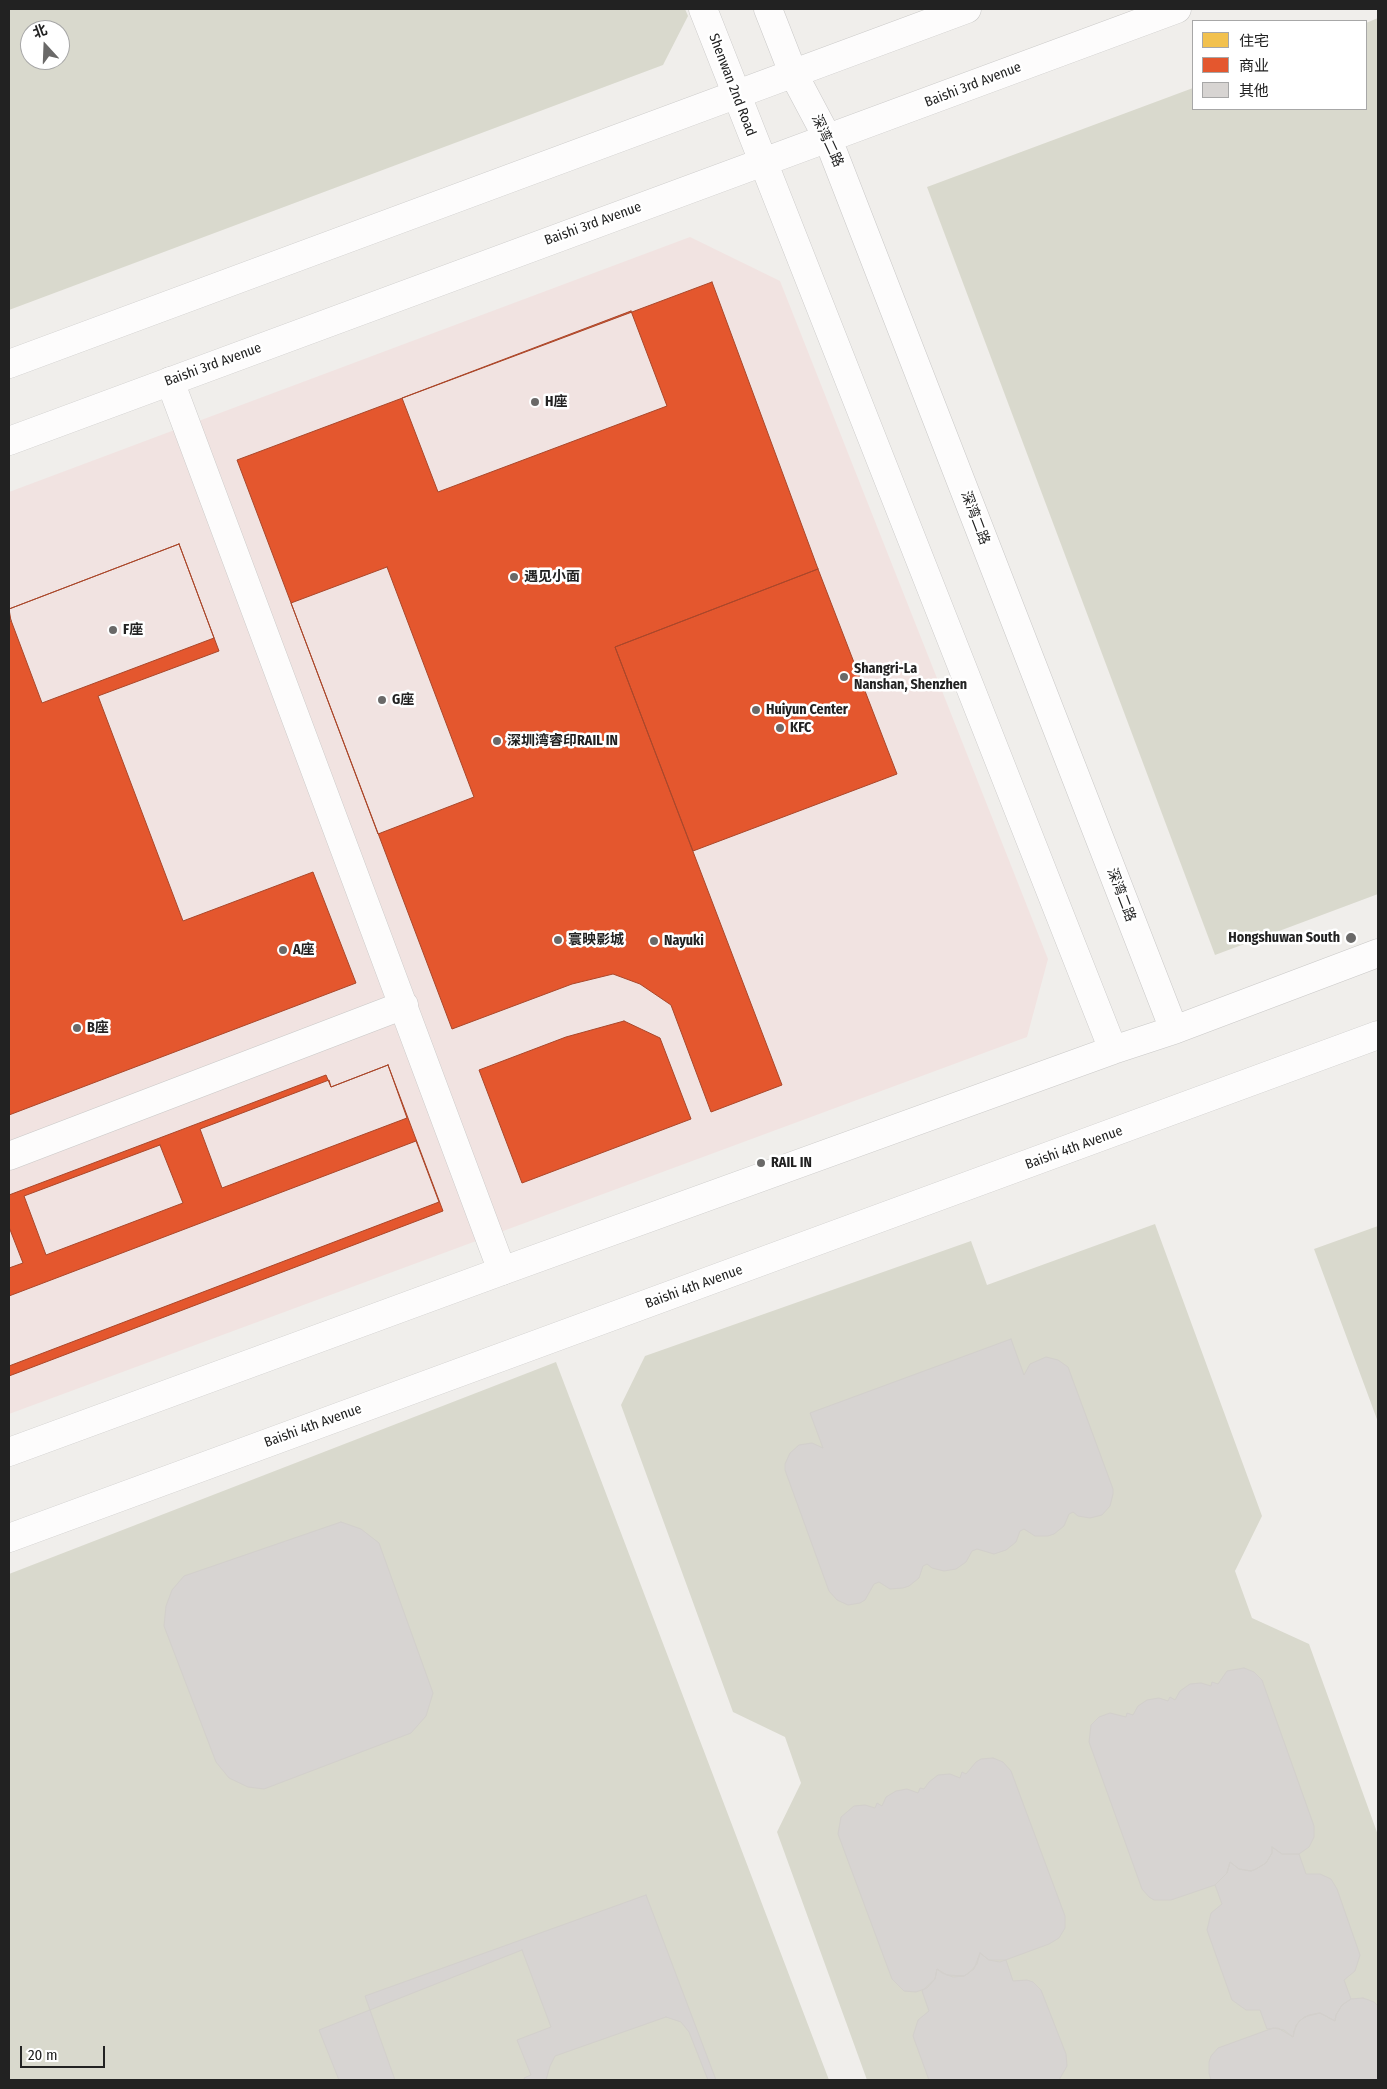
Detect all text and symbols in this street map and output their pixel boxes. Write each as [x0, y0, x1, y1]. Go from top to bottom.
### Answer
north arrow [20, 20, 70, 70]
legend [1192, 20, 1367, 110]
text: 北 [31, 21, 50, 42]
street label: Shenwan 2nd Road [705, 31, 759, 139]
text: 住宅 [1239, 32, 1269, 50]
text: 商业 [1239, 57, 1269, 75]
street label: Baishi 3rd Avenue [922, 59, 1024, 111]
text: 其他 [1239, 82, 1269, 100]
street label: 深湾二路 [808, 112, 846, 170]
street label: Baishi 3rd Avenue [542, 199, 644, 249]
street label: Baishi 3rd Avenue [162, 340, 264, 390]
place label: H座 [545, 394, 567, 410]
marker: H座 [529, 396, 541, 408]
street label: 深湾二路 [957, 489, 993, 547]
place label: 遇见小面 [524, 569, 580, 585]
marker: 遇见小面 [508, 571, 520, 583]
place label: F座 [123, 622, 143, 638]
marker: F座 [107, 624, 119, 636]
place label: Shangri-La Nanshan, Shenzhen [854, 661, 967, 694]
marker: Shangri-La Nanshan, Shenzhen [838, 671, 850, 683]
place label: G座 [392, 692, 414, 708]
marker: G座 [376, 694, 388, 706]
place label: Huiyun Center [766, 702, 848, 718]
marker: Huiyun Center [750, 704, 762, 716]
place label: KFC [790, 720, 811, 736]
marker: KFC [774, 722, 786, 734]
place label: 深圳湾睿印RAIL IN [507, 733, 618, 749]
marker: 深圳湾睿印RAIL IN [491, 735, 503, 747]
street label: 深湾二路 [1103, 866, 1139, 924]
place label: Hongshuwan South [1228, 930, 1340, 946]
marker: Hongshuwan South [1344, 931, 1358, 945]
place label: 寰映影城 [568, 932, 624, 948]
place label: Nayuki [664, 933, 704, 949]
marker: 寰映影城 [552, 934, 564, 946]
marker: Nayuki [648, 935, 660, 947]
place label: A座 [293, 942, 315, 958]
marker: A座 [277, 944, 289, 956]
place label: B座 [87, 1020, 109, 1036]
marker: B座 [71, 1022, 83, 1034]
street label: Baishi 4th Avenue [1023, 1123, 1125, 1173]
place label: RAIL IN [771, 1155, 812, 1171]
marker: RAIL IN [755, 1157, 767, 1169]
street label: Baishi 4th Avenue [643, 1262, 745, 1312]
street label: Baishi 4th Avenue [262, 1401, 364, 1451]
scale bar [22, 2036, 108, 2068]
text: 20 m [28, 2046, 58, 2064]

